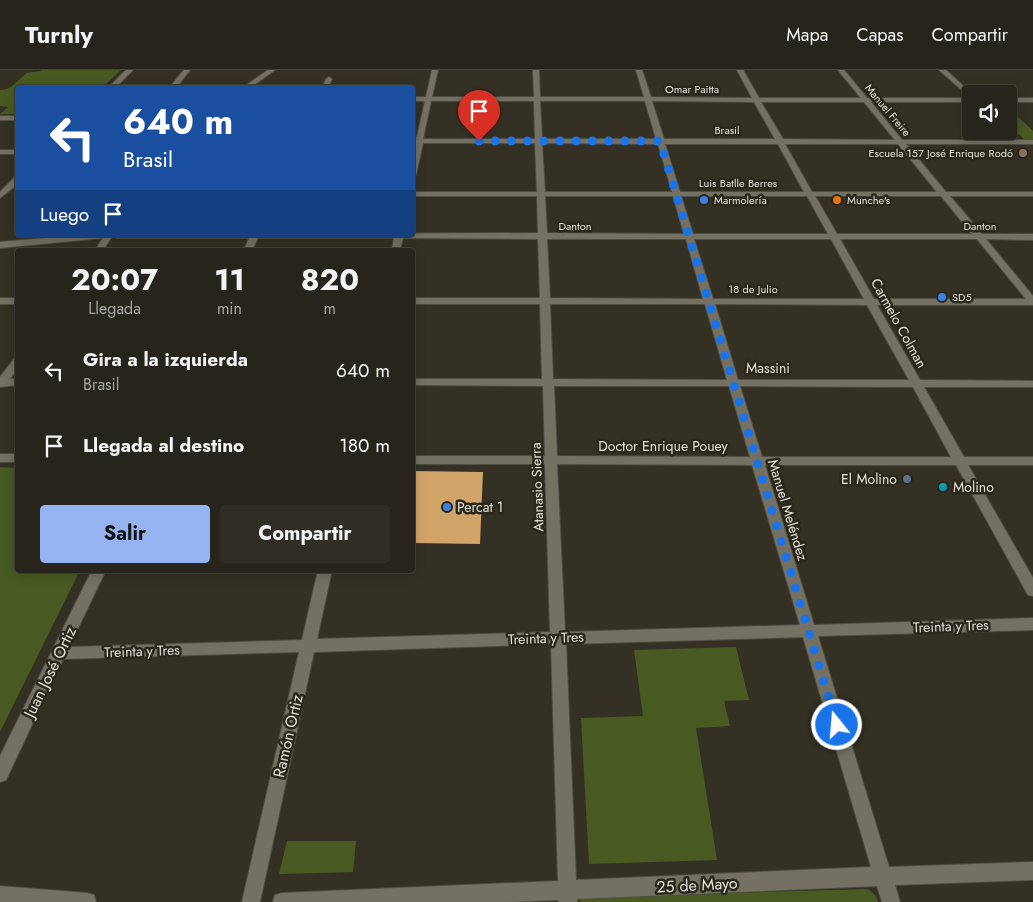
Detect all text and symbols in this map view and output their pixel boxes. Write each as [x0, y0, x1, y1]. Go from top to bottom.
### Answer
text: Turnly [25, 17, 93, 52]
text: Mapa [786, 22, 828, 48]
text: Capas [856, 22, 904, 48]
text: Compartir [932, 22, 1008, 48]
street label: Manuel Freire [861, 80, 915, 140]
street label: Omar Paitta [665, 81, 719, 97]
map controls [962, 85, 1017, 140]
button: sound [962, 85, 1017, 140]
pin [458, 90, 500, 141]
text: 640 m [123, 97, 233, 147]
icon: arrive [465, 97, 493, 125]
icon: left [40, 105, 105, 170]
street label: Brasil [714, 122, 740, 138]
text: Brasil [123, 143, 173, 175]
place label: Escuela 157 José Enrique Rodó [869, 145, 1013, 161]
marker: Escuela 157 José Enrique Rodó [1017, 147, 1029, 159]
street label: Luis Batlle Berres [699, 175, 778, 191]
place label: Marmolería [714, 192, 767, 208]
place label: Munche's [847, 192, 891, 208]
marker: Marmolería [698, 194, 710, 206]
marker: Munche's [831, 194, 843, 206]
icon: arrive [99, 200, 127, 228]
text: Luego [40, 201, 89, 228]
street label: Danton [559, 218, 591, 234]
street label: Danton [964, 218, 996, 234]
text: 20:07 [71, 258, 158, 301]
text: 11 [214, 258, 245, 301]
text: 820 [301, 258, 359, 301]
street label: Carmelo Colman [866, 275, 932, 371]
street label: 18 de Julio [728, 281, 778, 297]
place label: SD5 [952, 289, 972, 305]
marker: SD5 [936, 291, 948, 303]
text: Llegada [88, 297, 141, 320]
text: min [217, 297, 242, 320]
text: m [324, 297, 336, 320]
text: Gira a la izquierda [83, 346, 248, 373]
icon: left [40, 357, 68, 385]
text: 640 m [336, 357, 390, 384]
street label: Massini [746, 358, 790, 378]
text: Brasil [83, 373, 119, 396]
icon: arrive [40, 432, 68, 460]
text: Llegada al destino [83, 432, 244, 459]
text: 180 m [339, 432, 390, 459]
street label: Doctor Enrique Pouey [598, 436, 729, 456]
street label: Atanasio Sierra [525, 442, 549, 532]
street label: Manuel Meléndez [763, 457, 813, 564]
place label: El Molino [841, 469, 897, 489]
marker: El Molino [901, 473, 913, 485]
place label: Molino [953, 477, 994, 497]
marker: Molino [937, 481, 949, 493]
place label: Percat 1 [457, 497, 503, 517]
marker: Percat 1 [441, 501, 453, 513]
button: Salir [40, 505, 210, 563]
button: Compartir [220, 505, 390, 563]
street label: Treinta y Tres [913, 615, 990, 637]
street label: Juan José Ortiz [17, 622, 82, 723]
street label: Treinta y Tres [508, 627, 585, 649]
street label: Treinta y Tres [104, 640, 181, 662]
street label: Ramón Ortiz [267, 692, 309, 780]
position arrow [810, 698, 862, 750]
street label: 25 de Mayo [656, 871, 738, 899]

